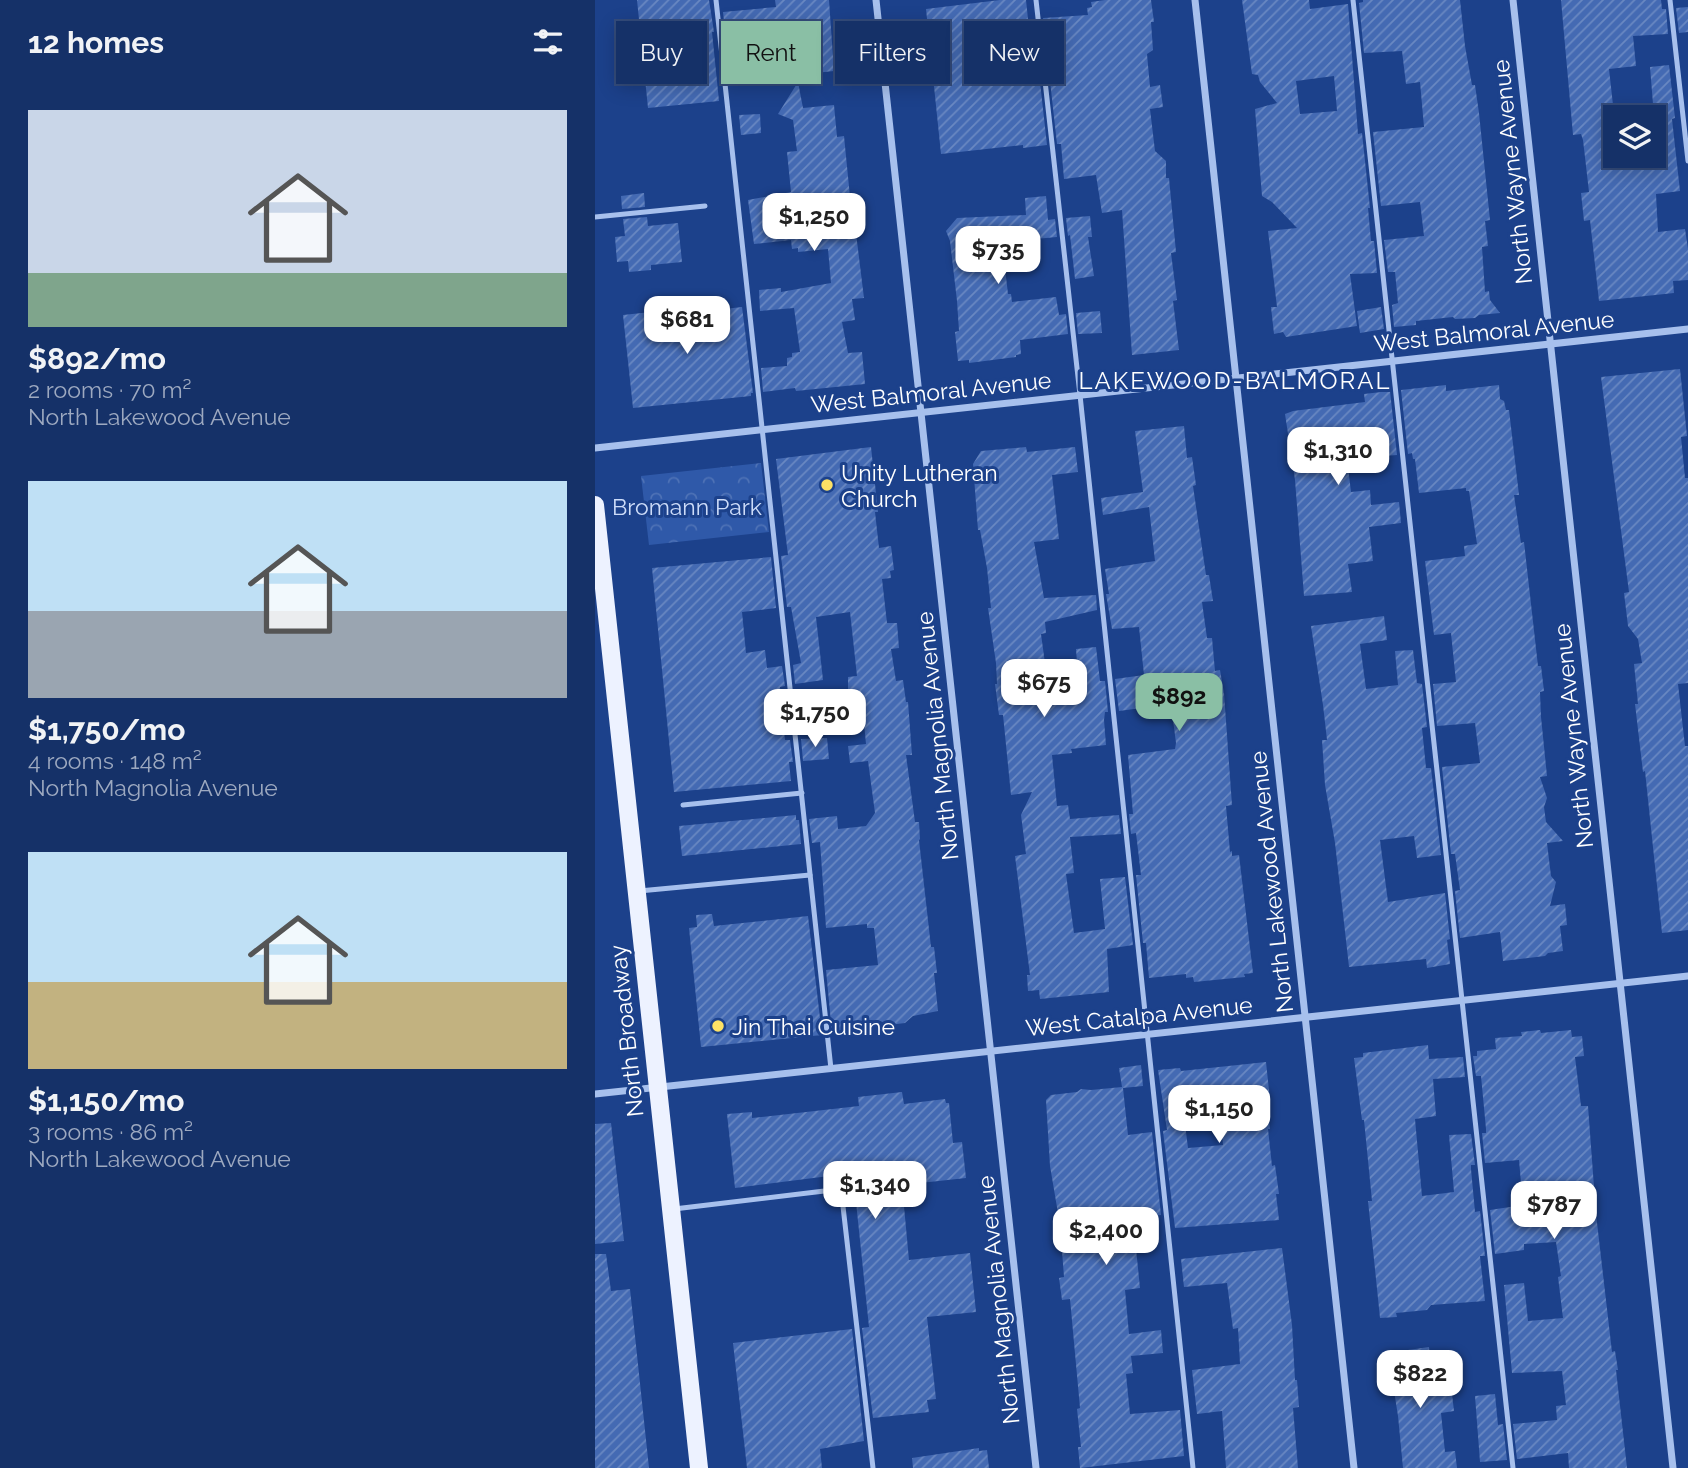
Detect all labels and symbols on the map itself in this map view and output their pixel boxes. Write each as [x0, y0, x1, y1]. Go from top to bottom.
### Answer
street label: North Wayne Avenue [1487, 58, 1537, 286]
pin: $1,250 [757, 194, 871, 253]
pin: $735 [957, 226, 1039, 286]
pin: $681 [646, 296, 728, 356]
street label: West Balmoral Avenue [1372, 305, 1616, 357]
street label: West Balmoral Avenue [809, 366, 1053, 418]
district label: LAKEWOOD-BALMORAL [1079, 366, 1391, 395]
pin: $1,310 [1281, 428, 1395, 487]
place label: Unity Lutheran Church [841, 459, 998, 512]
marker: Unity Lutheran Church [819, 477, 835, 493]
park label: Bromann Park [612, 493, 762, 520]
street label: North Magnolia Avenue [911, 610, 963, 862]
street label: North Wayne Avenue [1548, 622, 1598, 850]
pin: $675 [1003, 660, 1085, 719]
pin: $892 [1138, 674, 1220, 733]
pin: $1,750 [758, 690, 872, 749]
street label: North Lakewood Avenue [1244, 750, 1298, 1014]
street label: North Broadway [604, 944, 648, 1118]
street label: West Catalpa Avenue [1024, 991, 1254, 1041]
place label: Jin Thai Cuisine [732, 1013, 895, 1040]
marker: Jin Thai Cuisine [710, 1018, 726, 1034]
pin: $1,150 [1162, 1086, 1276, 1145]
pin: $1,340 [818, 1162, 932, 1221]
street label: North Magnolia Avenue [972, 1174, 1024, 1426]
pin: $787 [1513, 1182, 1595, 1241]
pin: $2,400 [1049, 1208, 1163, 1267]
pin: $822 [1379, 1350, 1461, 1410]

